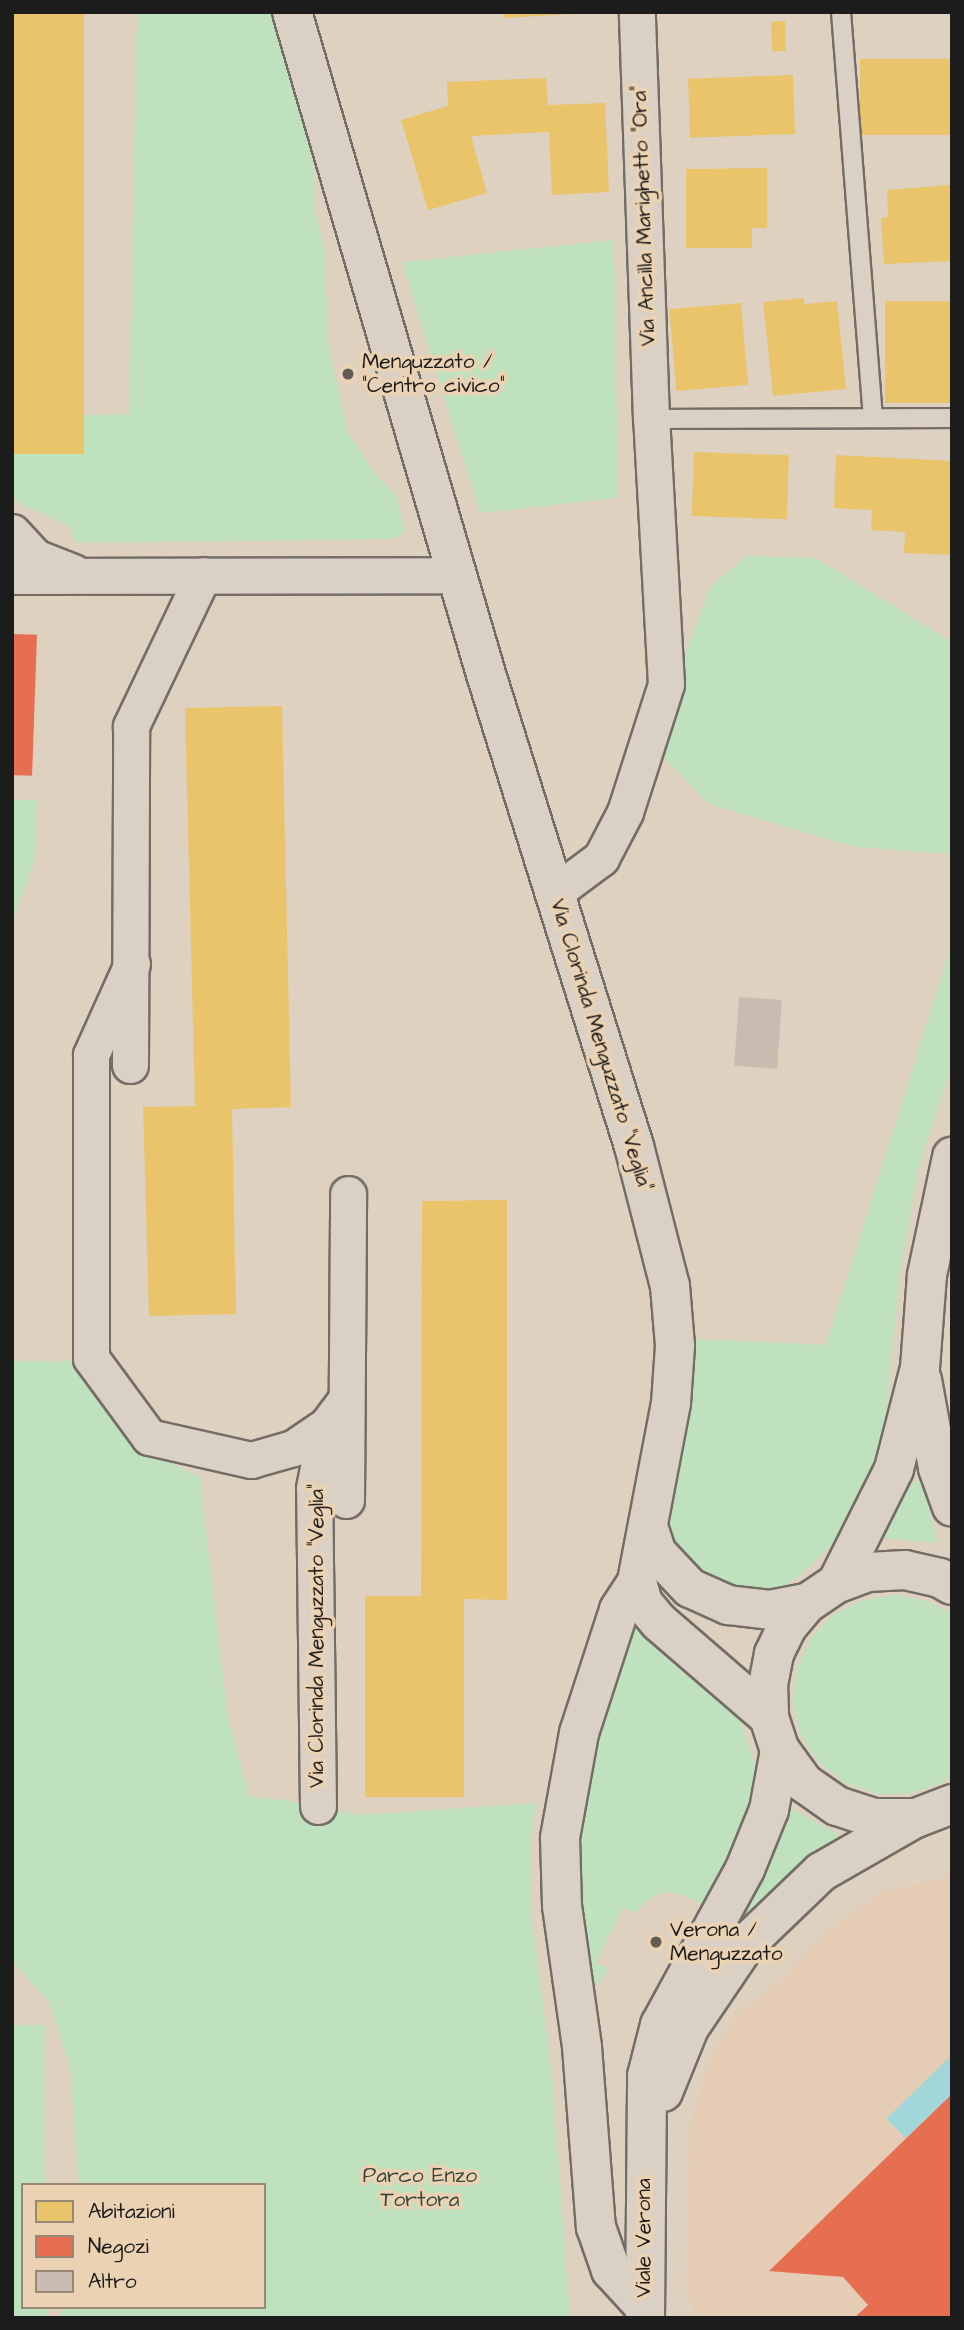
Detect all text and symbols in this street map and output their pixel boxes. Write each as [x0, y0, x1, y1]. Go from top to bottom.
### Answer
street label: Via Ancilla Marighetto "Ora" [627, 85, 661, 347]
place label: Menguzzato / "Centro civico" [362, 349, 505, 399]
marker: Menguzzato / "Centro civico" [340, 366, 356, 382]
street label: Via Clorinda Menguzzato "Veglia" [545, 896, 657, 1194]
street label: Via Clorinda Menguzzato "Veglia" [304, 1484, 330, 1788]
place label: Verona / Menguzzato [670, 1917, 783, 1967]
marker: Verona / Menguzzato [648, 1934, 664, 1950]
park label: Parco Enzo Tortora [363, 2163, 477, 2213]
street label: Viale Verona [631, 2178, 657, 2298]
legend [21, 2183, 266, 2309]
text: Abitazioni [88, 2197, 175, 2226]
text: Negozi [88, 2232, 149, 2261]
text: Altro [88, 2267, 137, 2296]

